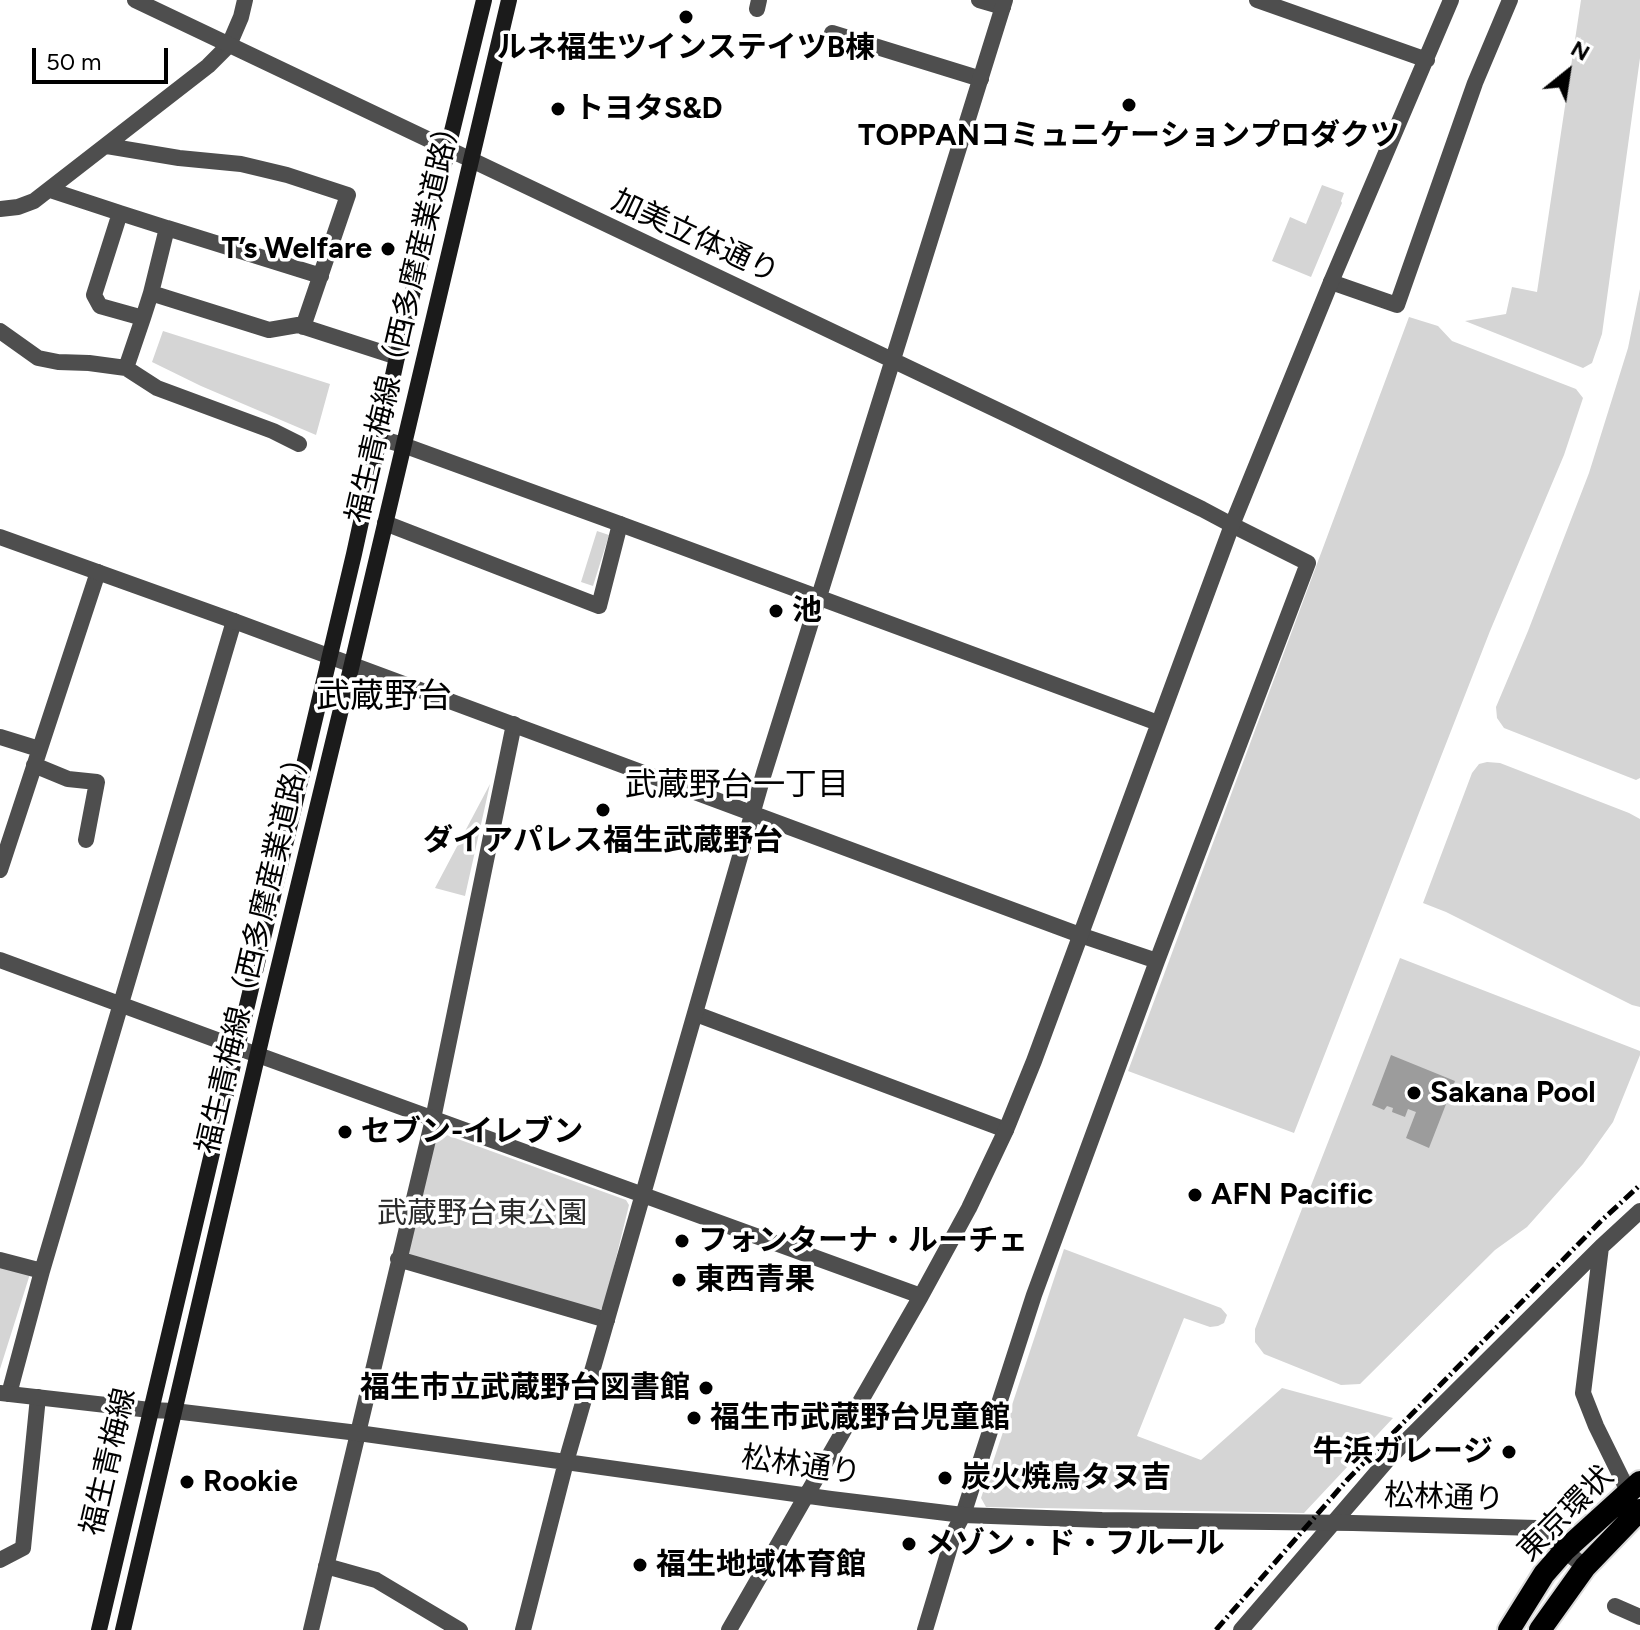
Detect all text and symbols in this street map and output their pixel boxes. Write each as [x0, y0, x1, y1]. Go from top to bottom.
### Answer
marker: ルネ福生ツインステイツB棟 [677, 8, 695, 26]
place label: ルネ福生ツインステイツB棟 [497, 30, 875, 66]
scale bar [36, 32, 172, 82]
north arrow [1528, 32, 1608, 112]
text: N [1566, 35, 1594, 67]
text: 50 m [46, 47, 102, 76]
place label: トヨタS&D [574, 91, 723, 127]
marker: TOPPANコミュニケーションプロダクツ [1120, 96, 1138, 114]
marker: トヨタS&D [549, 100, 567, 118]
street label: 福生青梅線（西多摩産業道路） [340, 109, 470, 527]
place label: TOPPANコミュニケーションプロダクツ [858, 118, 1400, 154]
street label: 加美立体通り [606, 183, 784, 291]
place label: T’s Welfare [222, 231, 372, 267]
marker: T’s Welfare [379, 240, 397, 258]
place label: 池 [792, 593, 822, 629]
marker: 池 [767, 602, 785, 620]
district label: 武蔵野台 [316, 677, 452, 717]
street label: 福生青梅線（西多摩産業道路） [190, 740, 320, 1158]
district label: 武蔵野台一丁目 [625, 767, 849, 805]
marker: ダイアパレス福生武蔵野台 [594, 801, 612, 819]
place label: ダイアパレス福生武蔵野台 [423, 823, 783, 859]
place label: Sakana Pool [1430, 1075, 1596, 1111]
marker: Sakana Pool [1405, 1084, 1423, 1102]
place label: セブン-イレブン [361, 1114, 583, 1150]
marker: セブン-イレブン [336, 1123, 354, 1141]
place label: AFN Pacific [1211, 1177, 1373, 1213]
marker: AFN Pacific [1186, 1186, 1204, 1204]
park label: 武蔵野台東公園 [377, 1196, 587, 1232]
place label: フォンターナ・ルーチェ [698, 1223, 1028, 1259]
marker: フォンターナ・ルーチェ [673, 1232, 691, 1250]
place label: 東西青果 [695, 1262, 815, 1298]
marker: 東西青果 [670, 1271, 688, 1289]
place label: 福生市立武蔵野台図書館 [360, 1370, 690, 1406]
marker: 福生市立武蔵野台図書館 [697, 1379, 715, 1397]
street label: 福生青梅線 [75, 1385, 143, 1539]
place label: 福生市武蔵野台児童館 [710, 1400, 1010, 1436]
marker: 福生市武蔵野台児童館 [685, 1409, 703, 1427]
place label: 牛浜ガレージ [1313, 1434, 1493, 1470]
street label: 松林通り [739, 1440, 863, 1492]
marker: 牛浜ガレージ [1500, 1443, 1518, 1461]
street label: 東京環状 [1511, 1459, 1621, 1569]
place label: 炭火焼鳥タヌ吉 [961, 1460, 1171, 1496]
place label: Rookie [203, 1464, 298, 1500]
marker: 炭火焼鳥タヌ吉 [936, 1469, 954, 1487]
marker: Rookie [178, 1473, 196, 1491]
street label: 松林通り [1383, 1478, 1505, 1518]
place label: メゾン・ド・フルール [925, 1526, 1225, 1562]
marker: メゾン・ド・フルール [900, 1535, 918, 1553]
place label: 福生地域体育館 [656, 1547, 866, 1583]
marker: 福生地域体育館 [631, 1556, 649, 1574]

